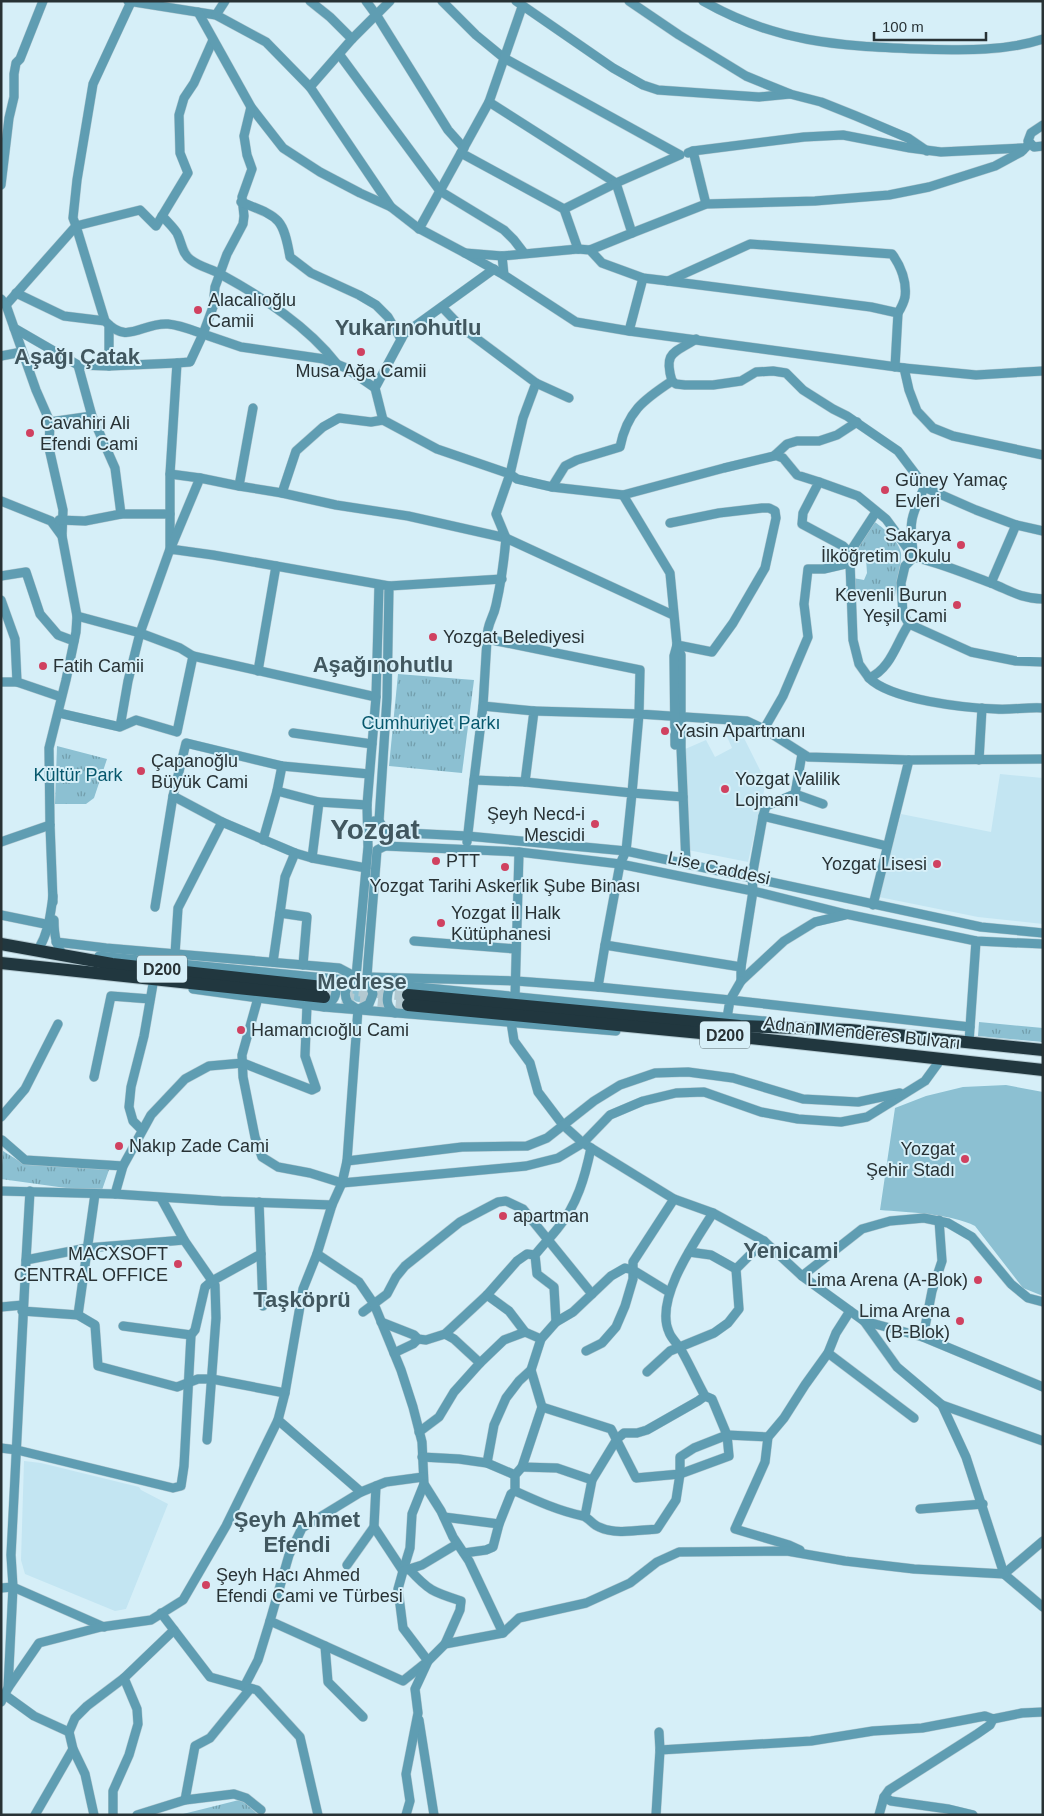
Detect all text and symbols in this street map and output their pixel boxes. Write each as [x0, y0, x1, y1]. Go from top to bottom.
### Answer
scale bar [874, 10, 986, 42]
text: 100 m [882, 18, 924, 35]
place label: Alacalıoğlu Camii [208, 290, 296, 331]
marker: Alacalıoğlu Camii [192, 304, 204, 316]
district label: Yukarınohutlu [335, 315, 481, 340]
district label: Aşağı Çatak [14, 344, 141, 369]
marker: Musa Ağa Camii [355, 346, 367, 358]
place label: Musa Ağa Camii [295, 361, 427, 381]
place label: Cavahiri Ali Efendi Cami [40, 413, 138, 454]
marker: Cavahiri Ali Efendi Cami [24, 427, 36, 439]
place label: Güney Yamaç Evleri [895, 470, 1007, 511]
marker: Güney Yamaç Evleri [879, 484, 891, 496]
place label: Sakarya İlköğretim Okulu [821, 525, 952, 566]
marker: Sakarya İlköğretim Okulu [955, 539, 967, 551]
place label: Kevenli Burun Yeşil Cami [835, 585, 947, 626]
marker: Kevenli Burun Yeşil Cami [951, 599, 963, 611]
place label: Yozgat Belediyesi [443, 627, 584, 647]
marker: Yozgat Belediyesi [427, 631, 439, 643]
district label: Aşağınohutlu [313, 652, 453, 677]
place label: Fatih Camii [53, 656, 144, 676]
marker: Fatih Camii [37, 660, 49, 672]
park label: Cumhuriyet Parkı [361, 713, 501, 733]
place label: Yasin Apartmanı [675, 721, 806, 741]
marker: Yasin Apartmanı [659, 725, 671, 737]
place label: Çapanoğlu Büyük Cami [151, 751, 248, 792]
park label: Kültür Park [33, 765, 124, 785]
marker: Çapanoğlu Büyük Cami [135, 765, 147, 777]
place label: Yozgat Valilik Lojmanı [735, 769, 841, 810]
marker: Yozgat Valilik Lojmanı [719, 783, 731, 795]
place label: Şeyh Necd-i Mescidi [487, 804, 585, 845]
district label: Yozgat [330, 814, 420, 845]
marker: Şeyh Necd-i Mescidi [589, 818, 601, 830]
street label: Lise Caddesi [666, 847, 772, 889]
place label: PTT [446, 851, 480, 871]
place label: Yozgat Lisesi [822, 854, 927, 874]
marker: PTT [430, 855, 442, 867]
marker: Yozgat Lisesi [931, 858, 943, 870]
marker: Yozgat Tarihi Askerlik Şube Binası [499, 861, 511, 873]
place label: Yozgat Tarihi Askerlik Şube Binası [369, 876, 641, 896]
place label: Yozgat İl Halk Kütüphanesi [451, 903, 561, 944]
marker: Yozgat İl Halk Kütüphanesi [435, 917, 447, 929]
road number: D200 [137, 956, 187, 982]
district label: Medrese [317, 969, 407, 994]
street label: Adnan Menderes Bulvarı [762, 1013, 962, 1053]
place label: Hamamcıoğlu Cami [251, 1020, 409, 1040]
road number: D200 [700, 1022, 750, 1048]
marker: Hamamcıoğlu Cami [235, 1024, 247, 1036]
place label: Nakıp Zade Cami [129, 1136, 269, 1156]
place label: Yozgat Şehir Stadı [866, 1139, 955, 1180]
marker: Nakıp Zade Cami [113, 1140, 125, 1152]
marker: Yozgat Şehir Stadı [959, 1153, 971, 1165]
place label: apartman [513, 1206, 589, 1226]
marker: apartman [497, 1210, 509, 1222]
district label: Yenicami [743, 1238, 839, 1263]
place label: MACXSOFT CENTRAL OFFICE [14, 1244, 168, 1285]
marker: MACXSOFT CENTRAL OFFICE [172, 1258, 184, 1270]
place label: Lima Arena (A-Blok) [807, 1270, 968, 1290]
marker: Lima Arena (A-Blok) [972, 1274, 984, 1286]
district label: Taşköprü [253, 1287, 351, 1312]
place label: Lima Arena (B-Blok) [859, 1301, 951, 1342]
marker: Lima Arena (B-Blok) [954, 1315, 966, 1327]
district label: Şeyh Ahmet Efendi [234, 1507, 361, 1557]
place label: Şeyh Hacı Ahmed Efendi Cami ve Türbesi [216, 1565, 403, 1606]
marker: Şeyh Hacı Ahmed Efendi Cami ve Türbesi [200, 1579, 212, 1591]

